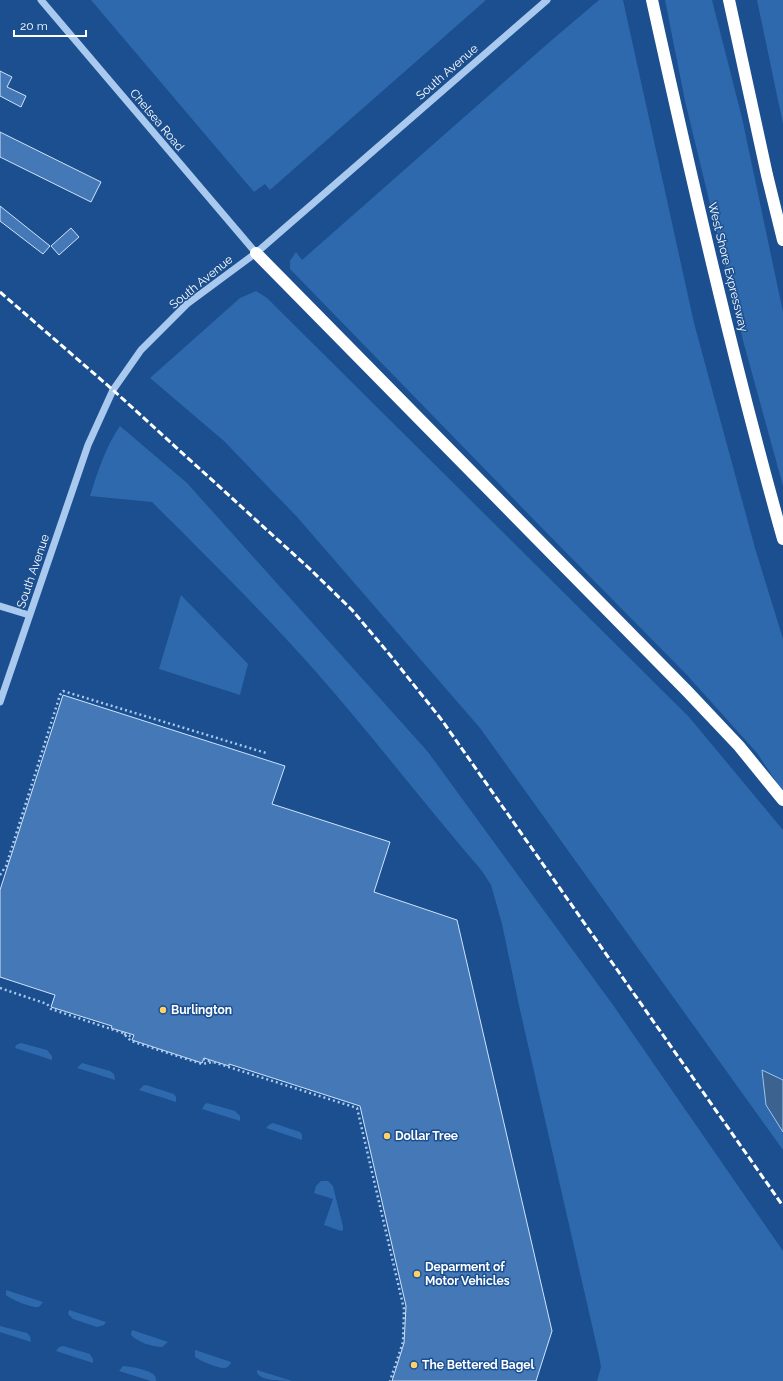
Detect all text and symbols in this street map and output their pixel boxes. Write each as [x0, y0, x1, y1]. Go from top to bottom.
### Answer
scale bar [14, 12, 86, 38]
text: 20 m [20, 19, 48, 33]
street label: South Avenue [413, 41, 481, 103]
street label: Chelsea Road [127, 86, 187, 154]
street label: West Shore Expressway [705, 201, 751, 334]
street label: South Avenue [167, 252, 235, 312]
street label: South Avenue [14, 532, 52, 610]
place label: Burlington [171, 1003, 232, 1017]
marker: Burlington [158, 1005, 168, 1015]
place label: Dollar Tree [395, 1129, 458, 1143]
marker: Dollar Tree [382, 1131, 392, 1141]
place label: Deparment of Motor Vehicles [425, 1260, 510, 1288]
marker: Deparment of Motor Vehicles [412, 1269, 422, 1279]
place label: The Bettered Bagel [422, 1358, 535, 1372]
marker: The Bettered Bagel [409, 1360, 419, 1370]

